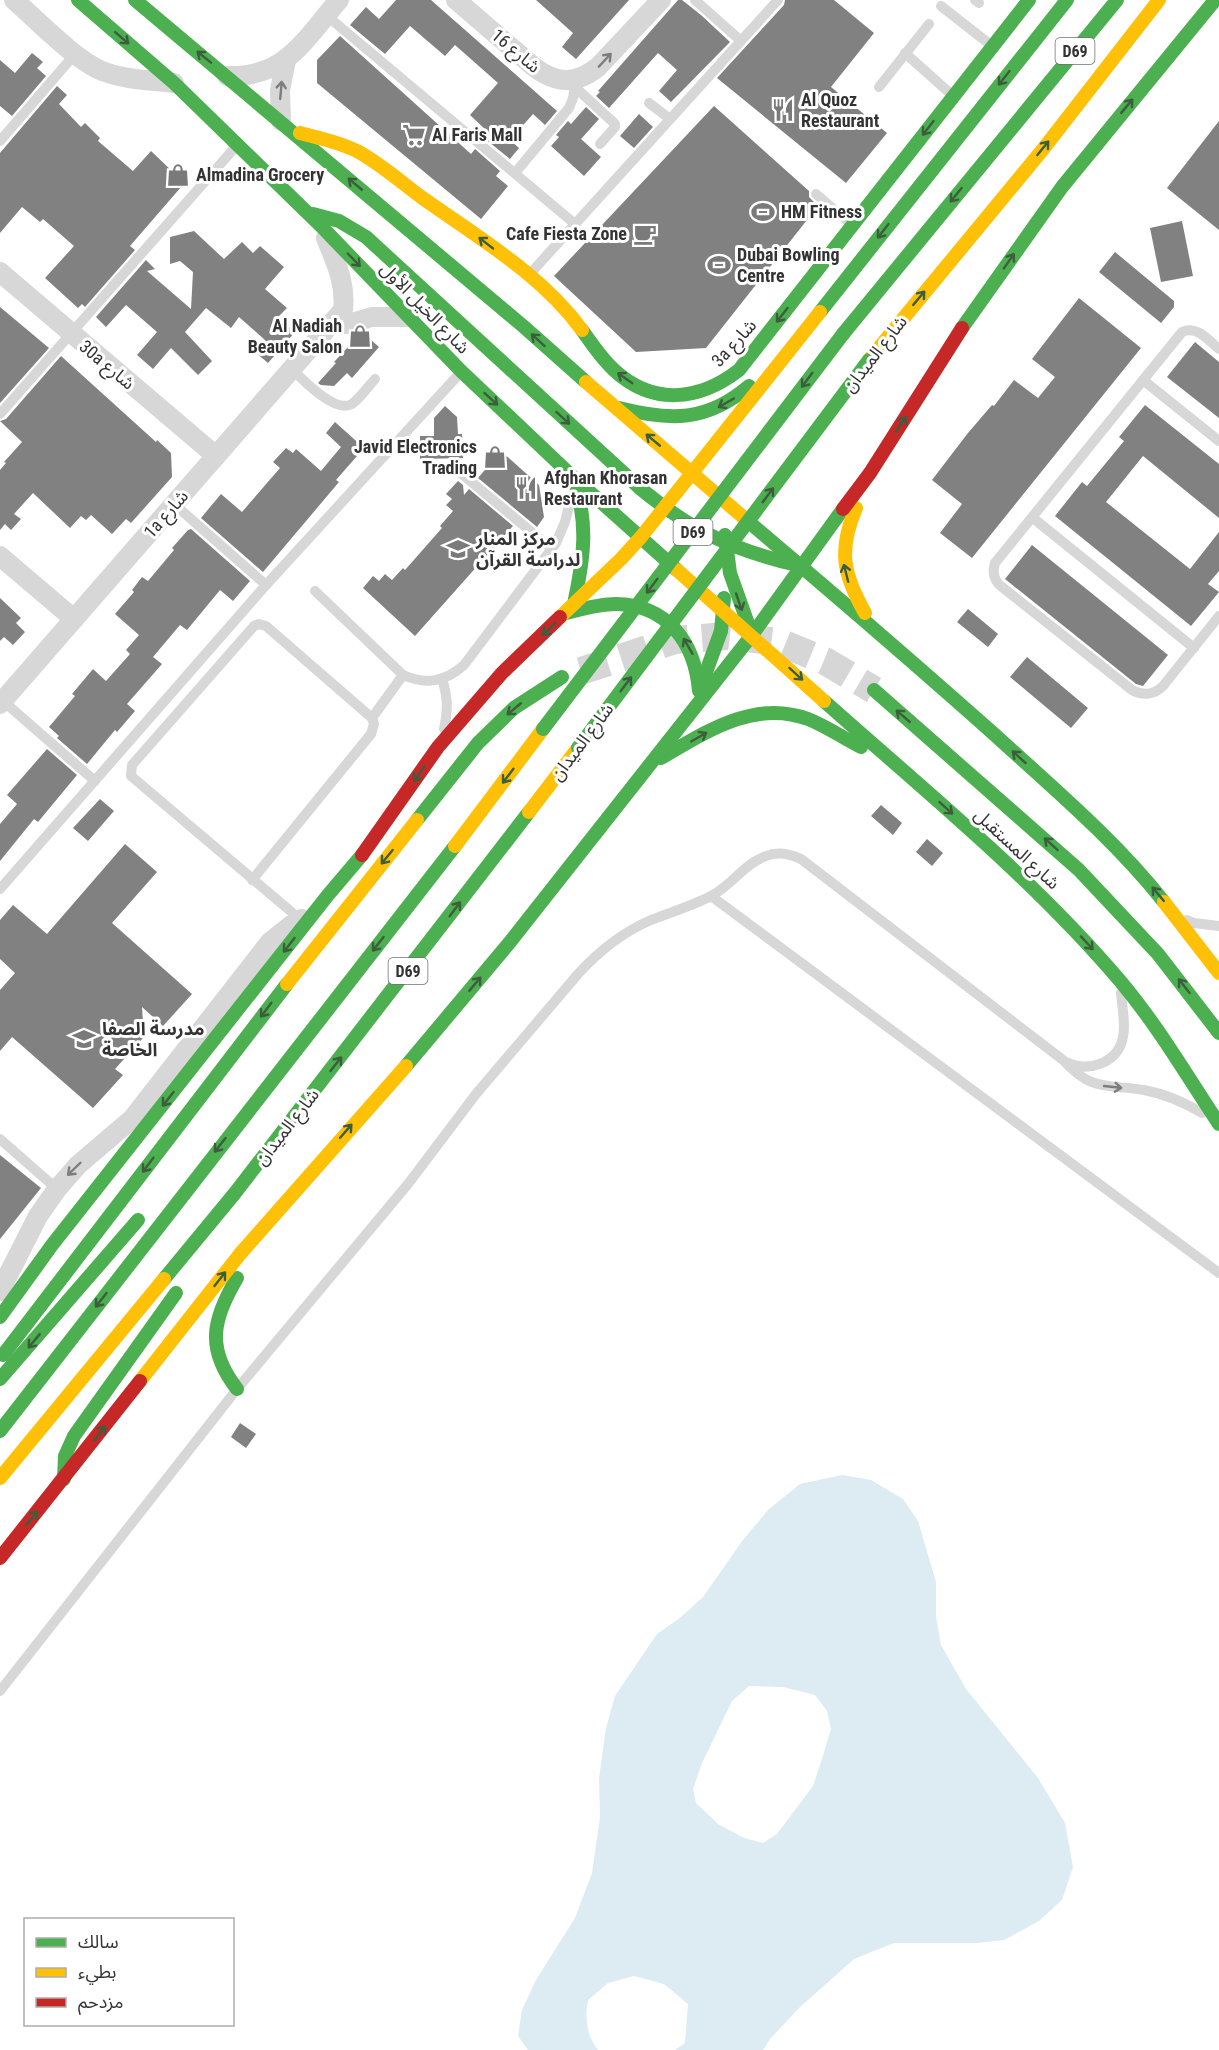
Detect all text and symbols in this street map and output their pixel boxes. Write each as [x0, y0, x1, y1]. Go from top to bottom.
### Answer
street label: شارع 16 [485, 24, 545, 80]
one-way arrow [114, 31, 129, 45]
road number: D69 [1056, 38, 1094, 64]
one-way arrow [196, 51, 212, 64]
one-way arrow [598, 53, 612, 68]
one-way arrow [997, 70, 1010, 86]
one-way arrow [275, 81, 286, 101]
place label: Al Quoz Restaurant [801, 89, 880, 131]
restaurant icon: Al Quoz Restaurant [770, 97, 796, 123]
one-way arrow [1120, 99, 1134, 114]
one-way arrow [922, 120, 935, 136]
supermarket icon: Al Faris Mall [401, 122, 427, 148]
place label: Al Faris Mall [432, 124, 522, 145]
one-way arrow [1037, 140, 1050, 156]
shop icon: Almadina Grocery [165, 162, 191, 188]
place label: Almadina Grocery [196, 164, 324, 185]
one-way arrow [347, 177, 363, 190]
one-way arrow [950, 187, 963, 203]
sports icon: HM Fitness [750, 199, 776, 225]
place label: HM Fitness [781, 201, 862, 222]
cafe icon: Cafe Fiesta Zone [632, 221, 658, 247]
place label: Cafe Fiesta Zone [506, 223, 627, 244]
one-way arrow [876, 223, 889, 239]
one-way arrow [479, 237, 495, 249]
place label: Dubai Bowling Centre [737, 244, 840, 286]
one-way arrow [347, 252, 361, 267]
sports icon: Dubai Bowling Centre [706, 252, 732, 278]
one-way arrow [1003, 253, 1015, 270]
street label: شارع الخيل الأول [374, 258, 474, 361]
one-way arrow [913, 291, 926, 307]
one-way arrow [776, 307, 789, 323]
street label: شارع الميدان [838, 311, 914, 399]
place label: Al Nadiah Beauty Salon [248, 315, 342, 357]
street label: 3a شارع [707, 315, 763, 373]
shop icon: Al Nadiah Beauty Salon [347, 323, 373, 349]
one-way arrow [531, 333, 546, 347]
street label: 30a شارع [73, 335, 139, 397]
one-way arrow [617, 372, 633, 384]
one-way arrow [801, 372, 814, 388]
one-way arrow [483, 392, 498, 406]
one-way arrow [718, 397, 735, 409]
one-way arrow [555, 411, 570, 425]
one-way arrow [895, 416, 907, 432]
one-way arrow [646, 433, 661, 447]
place label: Javid Electronics Trading [354, 436, 477, 478]
shop icon: Javid Electronics Trading [482, 444, 508, 470]
place label: Afghan Khorasan Restaurant [544, 467, 667, 509]
restaurant icon: Afghan Khorasan Restaurant [513, 475, 539, 501]
street label: 1a شارع [139, 485, 195, 545]
one-way arrow [761, 487, 774, 503]
road number: D69 [674, 519, 712, 545]
place label: مركز المنار لدراسة القرآن [475, 528, 580, 571]
school or university icon: مركز المنار لدراسة القرآن [445, 536, 471, 562]
one-way arrow [840, 564, 851, 583]
one-way arrow [645, 578, 658, 594]
one-way arrow [734, 592, 745, 611]
one-way arrow [542, 622, 557, 636]
one-way arrow [681, 638, 693, 655]
one-way arrow [788, 667, 803, 681]
one-way arrow [619, 677, 632, 693]
street label: شارع الميدان [546, 699, 621, 787]
one-way arrow [507, 702, 522, 716]
one-way arrow [896, 709, 911, 723]
one-way arrow [690, 730, 707, 742]
one-way arrow [1012, 750, 1027, 764]
one-way arrow [413, 765, 425, 781]
one-way arrow [501, 768, 514, 784]
one-way arrow [938, 801, 953, 815]
street label: شارع المستقبل [968, 804, 1064, 896]
one-way arrow [1043, 837, 1058, 851]
one-way arrow [380, 848, 393, 864]
one-way arrow [1151, 886, 1164, 902]
one-way arrow [448, 902, 461, 918]
one-way arrow [371, 936, 384, 952]
one-way arrow [1079, 936, 1094, 951]
one-way arrow [282, 937, 295, 953]
road number: D69 [388, 958, 428, 984]
one-way arrow [468, 977, 482, 992]
one-way arrow [1177, 978, 1190, 994]
one-way arrow [260, 1002, 273, 1018]
place label: مدرسة الصفا الخاصة [102, 1018, 204, 1060]
school or university icon: مدرسة الصفا الخاصة [71, 1026, 97, 1052]
one-way arrow [329, 1056, 342, 1072]
one-way arrow [1102, 1082, 1122, 1093]
street label: شارع الميدان [250, 1084, 326, 1172]
one-way arrow [161, 1090, 174, 1106]
one-way arrow [339, 1124, 353, 1139]
one-way arrow [214, 1137, 227, 1153]
one-way arrow [142, 1157, 155, 1173]
one-way arrow [67, 1161, 82, 1176]
one-way arrow [214, 1272, 226, 1288]
one-way arrow [95, 1291, 108, 1307]
one-way arrow [27, 1333, 41, 1348]
one-way arrow [93, 1425, 106, 1441]
one-way arrow [25, 1511, 38, 1527]
legend [24, 1918, 234, 2026]
text: سالك [78, 1931, 119, 1952]
text: بطيء [78, 1961, 116, 1985]
text: مزدحم [78, 1991, 123, 2015]

